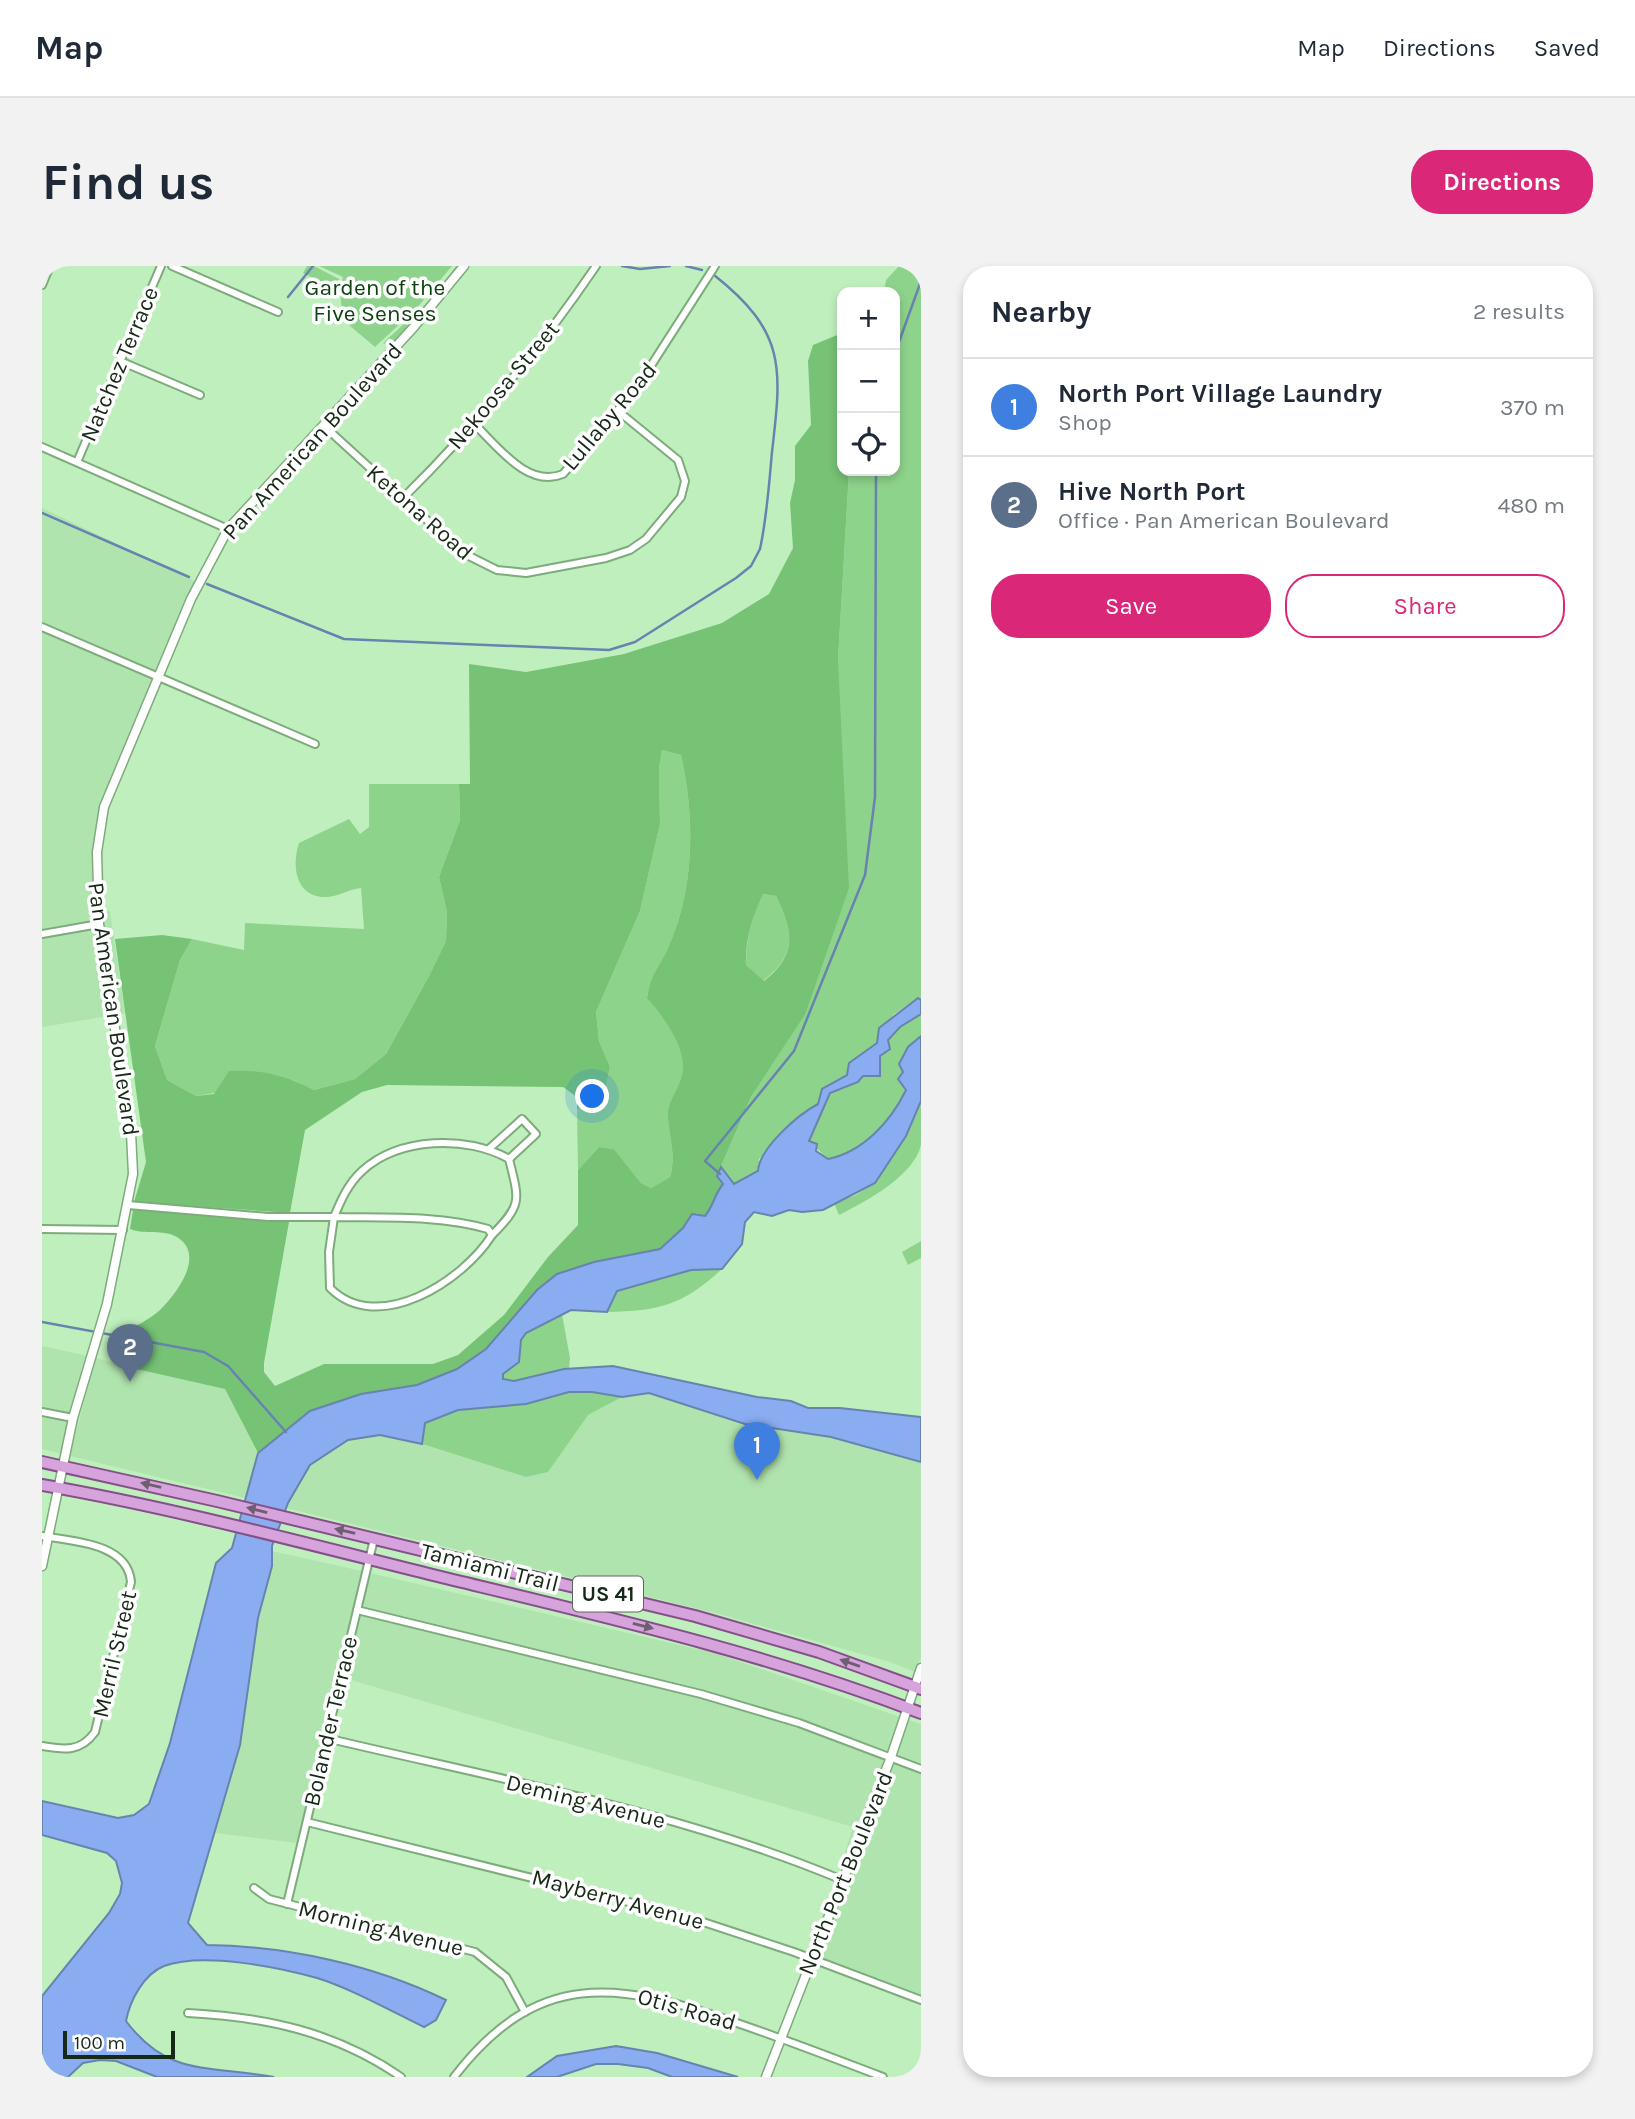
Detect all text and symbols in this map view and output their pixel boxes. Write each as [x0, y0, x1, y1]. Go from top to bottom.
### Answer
text: Map [35, 29, 103, 67]
text: Map [1297, 34, 1345, 62]
text: Directions [1383, 34, 1496, 62]
text: Saved [1534, 34, 1600, 62]
button: Directions [1411, 150, 1593, 214]
text: Find us [42, 154, 214, 211]
park label: Garden of the Five Senses [305, 274, 445, 327]
street label: Natchez Terrace [75, 283, 164, 446]
map controls [837, 287, 900, 476]
button: + [837, 287, 900, 350]
text: Nearby [991, 294, 1091, 330]
text: 2 results [1473, 298, 1565, 325]
street label: Nekoosa Street [442, 315, 565, 455]
street label: Pan American Boulevard [217, 337, 408, 545]
button: − [837, 350, 900, 413]
street label: Lullaby Road [556, 357, 662, 476]
text: North Port Village Laundry [1058, 378, 1382, 409]
text: 1 [1010, 394, 1018, 421]
text: 370 m [1500, 394, 1565, 421]
text: Shop [1058, 409, 1112, 436]
button: locate [837, 413, 900, 476]
street label: Ketona Road [361, 459, 478, 566]
text: Hive North Port [1058, 476, 1246, 507]
text: 2 [1007, 492, 1021, 519]
text: 480 m [1497, 492, 1565, 519]
text: Office · Pan American Boulevard [1058, 507, 1390, 534]
button: Save [991, 574, 1271, 638]
button: Share [1285, 574, 1565, 638]
street label: Pan American Boulevard [82, 881, 145, 1137]
your location [575, 1079, 609, 1113]
pin: 2 [107, 1324, 153, 1382]
pin: 1 [734, 1422, 780, 1480]
one-way arrow [140, 1479, 162, 1490]
one-way arrow [246, 1504, 268, 1515]
one-way arrow [334, 1525, 356, 1536]
street label: Tamiami Trail [418, 1537, 562, 1598]
road number: US 41 [573, 1576, 643, 1612]
street label: Merril Street [87, 1587, 142, 1720]
one-way arrow [632, 1621, 654, 1632]
street label: Bolander Terrace [298, 1633, 363, 1809]
one-way arrow [839, 1657, 860, 1668]
street label: North Port Boulevard [792, 1767, 899, 1979]
street label: Deming Avenue [503, 1769, 668, 1834]
street label: Mayberry Avenue [529, 1864, 707, 1935]
street label: Morning Avenue [296, 1895, 466, 1962]
street label: Otis Road [635, 1983, 739, 2036]
scale bar [63, 2028, 175, 2060]
text: 100 m [74, 2032, 125, 2054]

